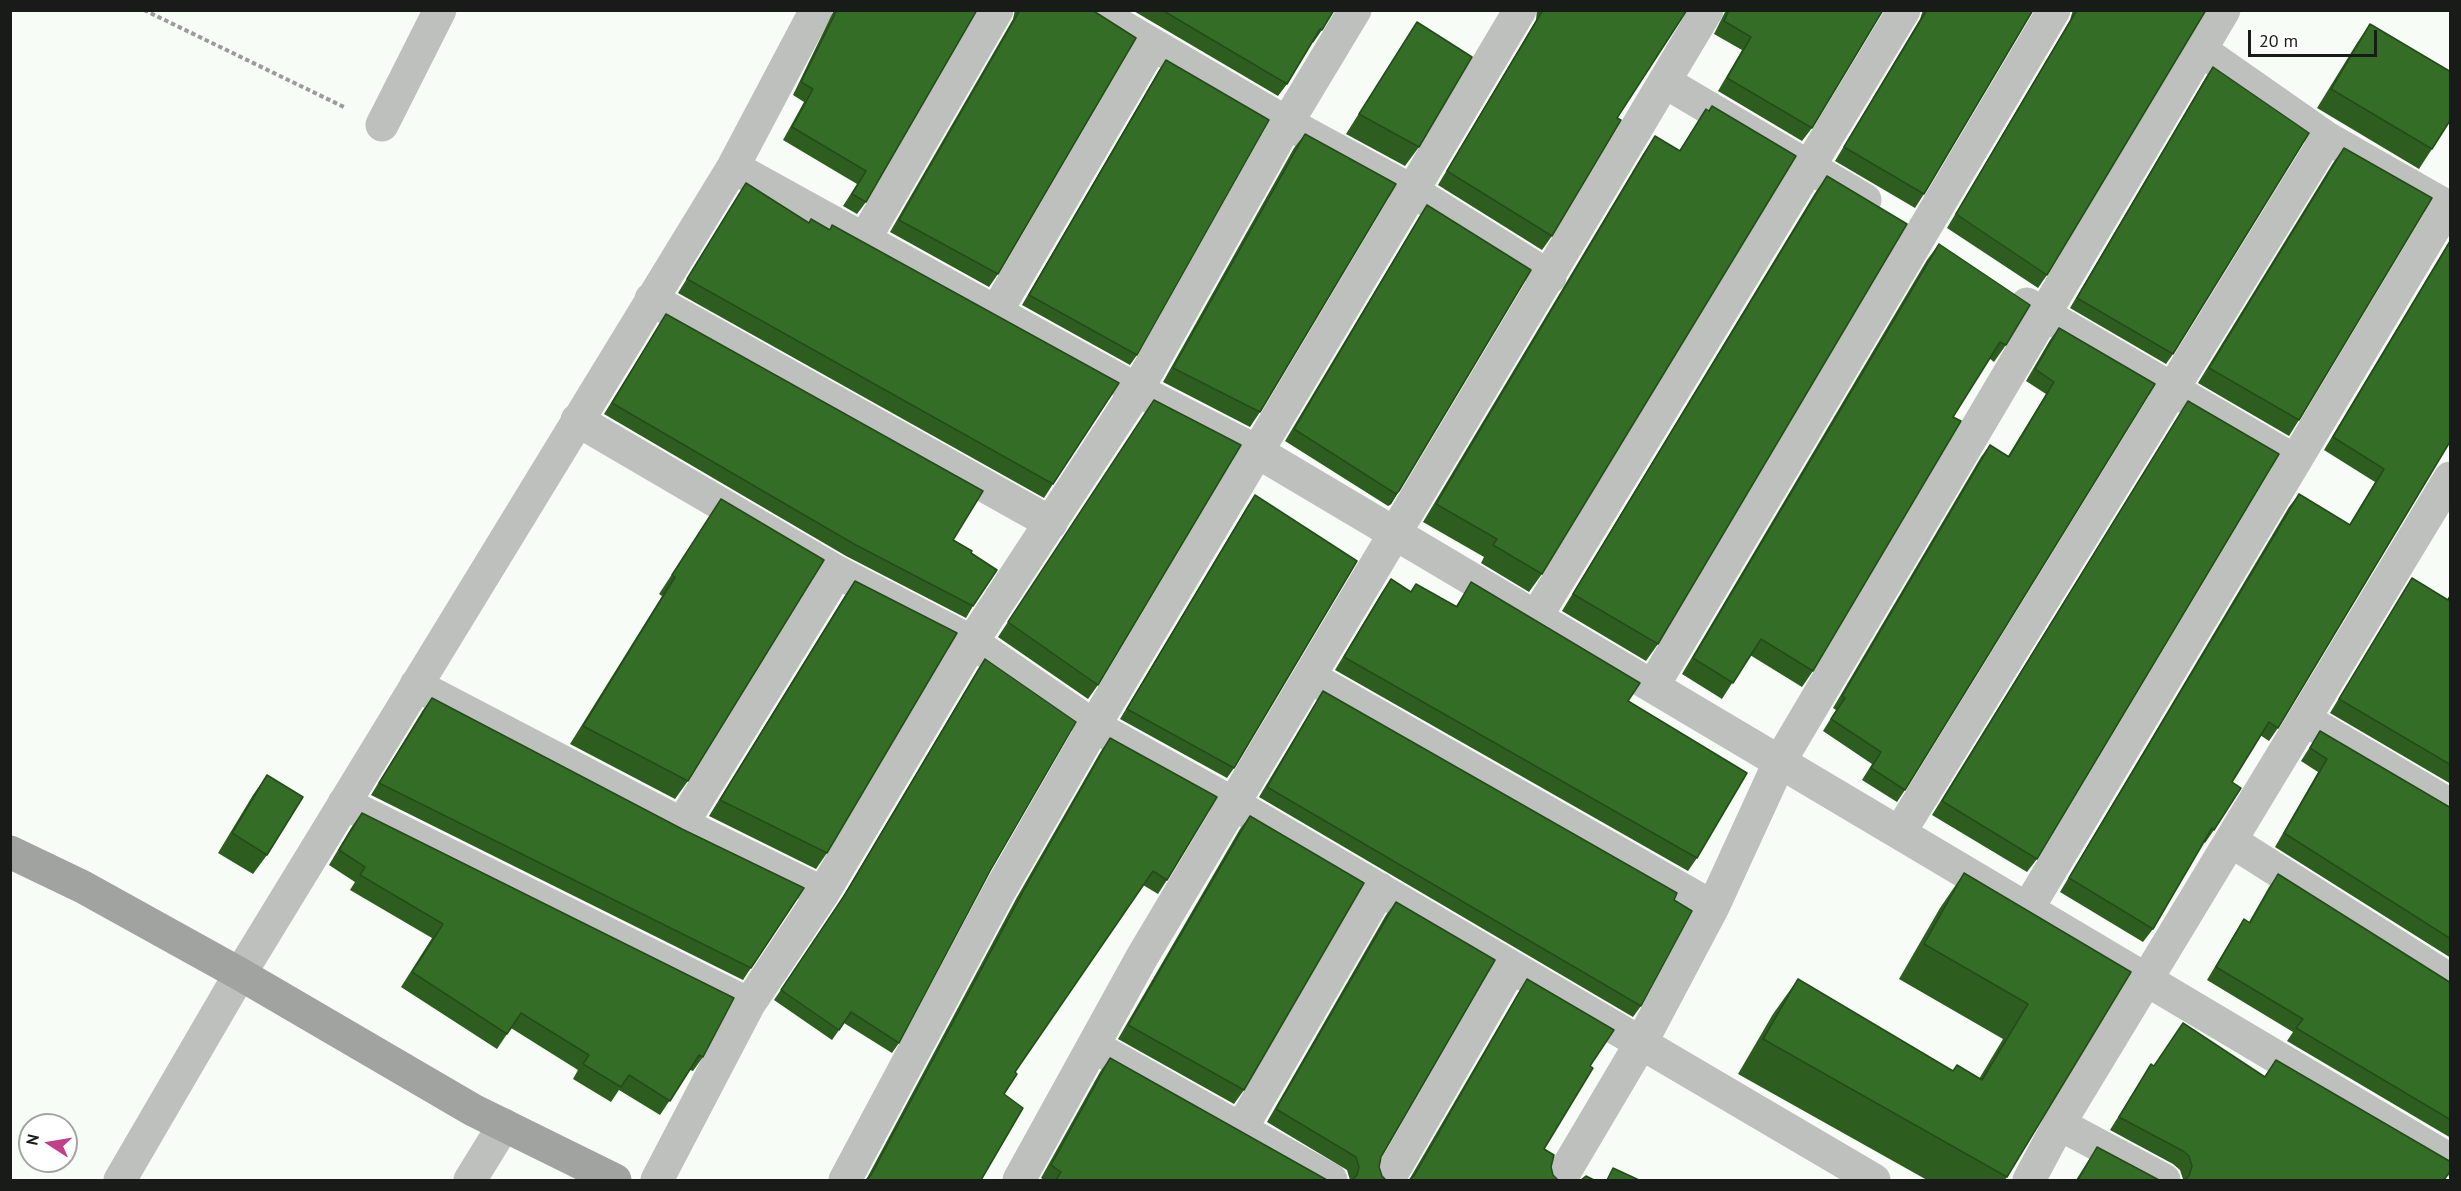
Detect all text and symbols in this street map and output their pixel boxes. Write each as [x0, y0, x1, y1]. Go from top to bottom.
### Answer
scale bar [2251, 18, 2380, 56]
text: 20 m [2259, 29, 2298, 52]
north arrow [18, 1113, 78, 1173]
text: N [21, 1132, 43, 1147]

